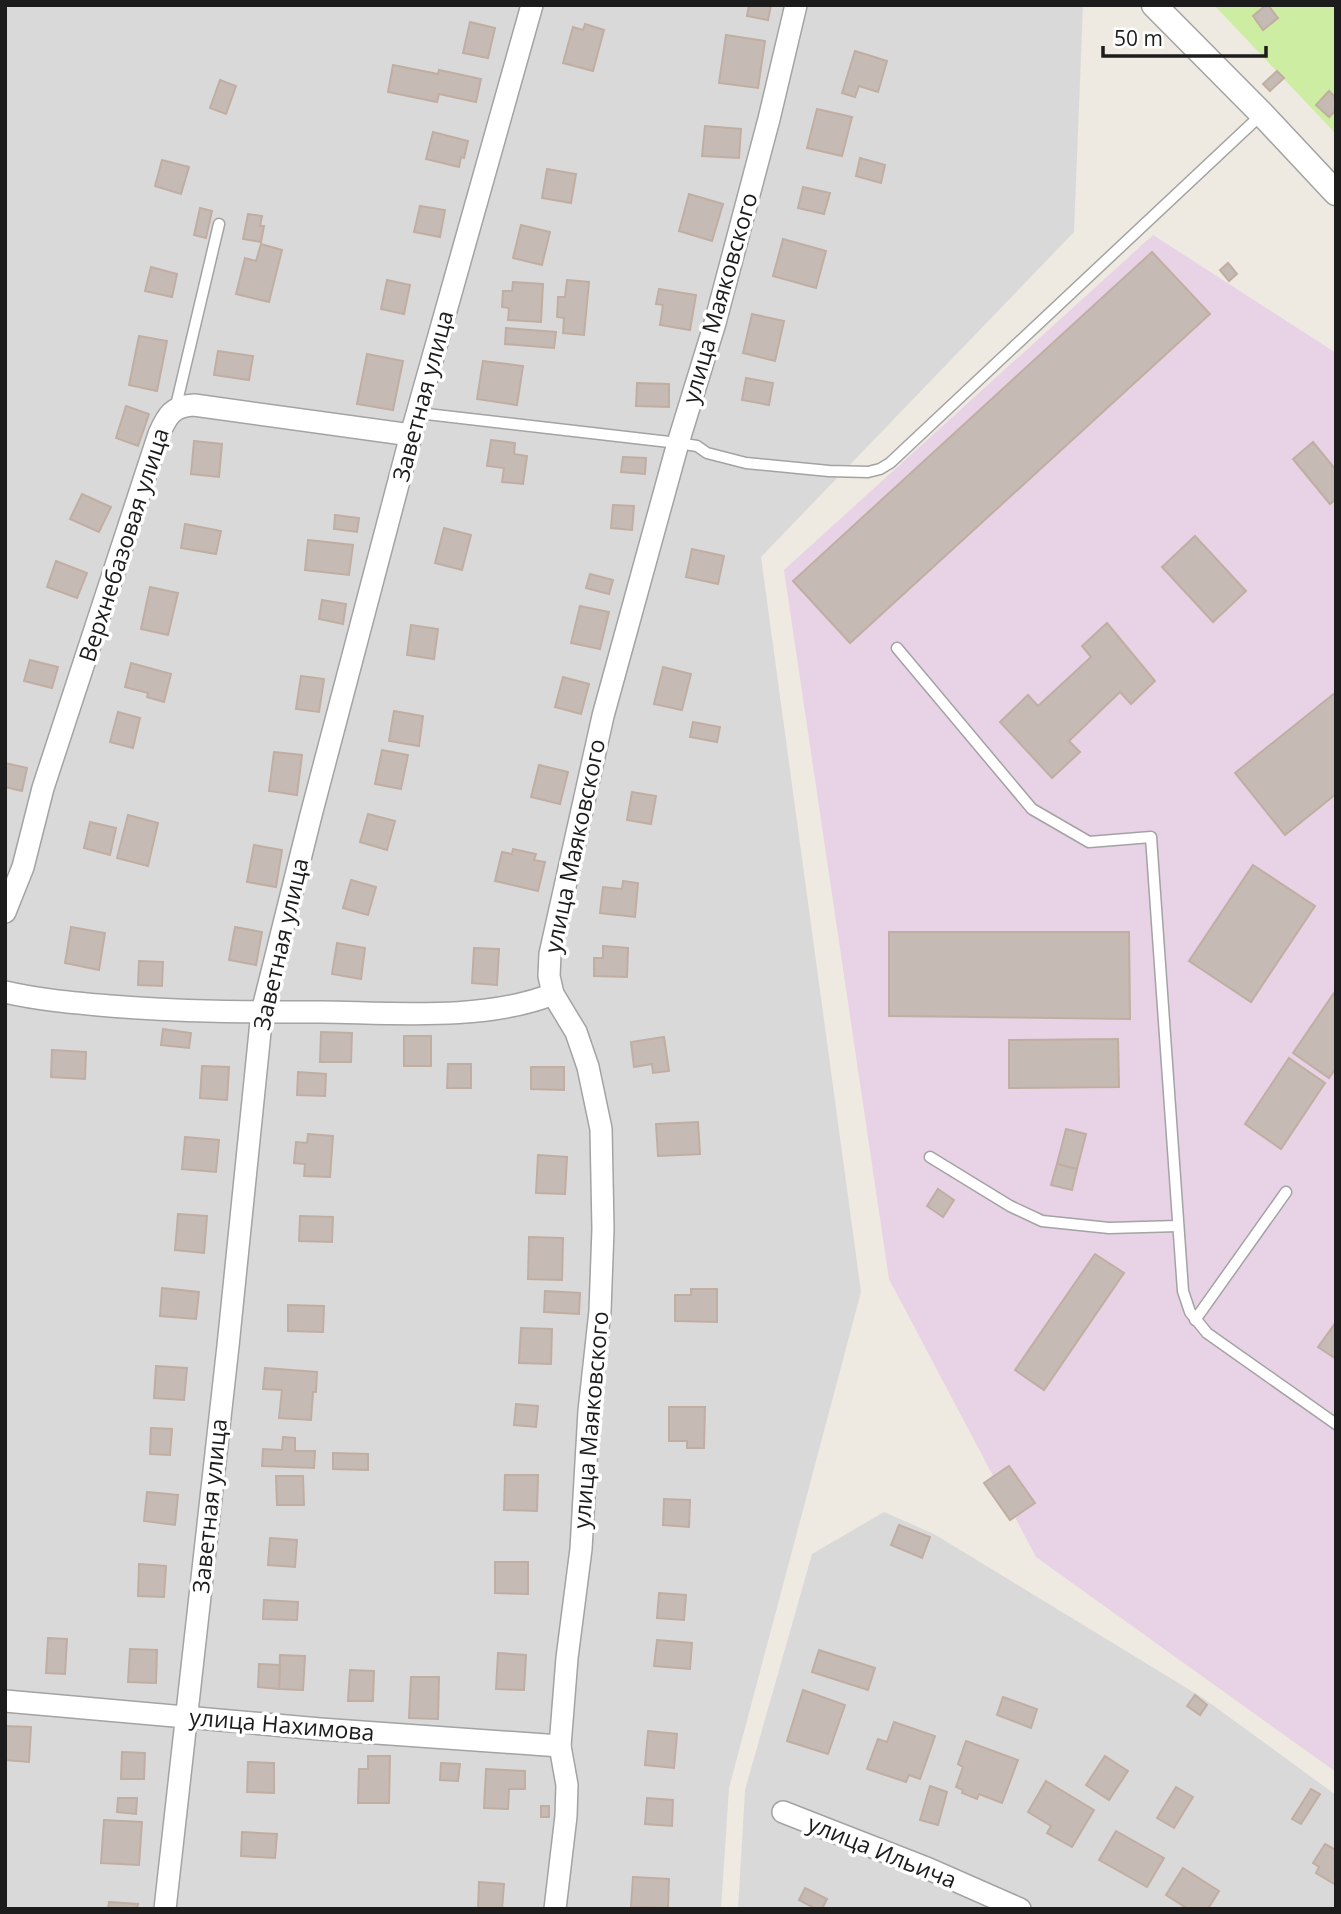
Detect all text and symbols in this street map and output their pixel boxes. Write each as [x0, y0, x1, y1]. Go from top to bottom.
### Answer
scale bar [1103, 14, 1266, 58]
text: 50 m [1114, 24, 1163, 52]
street label: улица Маяковского [674, 188, 764, 407]
street label: Заветная улица [384, 307, 460, 485]
street label: Верхнебазовая улица [70, 424, 176, 666]
street label: улица Маяковского [536, 736, 612, 956]
street label: Заветная улица [245, 855, 315, 1033]
street label: улица Маяковского [565, 1310, 615, 1530]
street label: Заветная улица [184, 1417, 234, 1595]
street label: улица Нахимова [188, 1700, 376, 1748]
street label: улица Ильича [803, 1807, 962, 1896]

